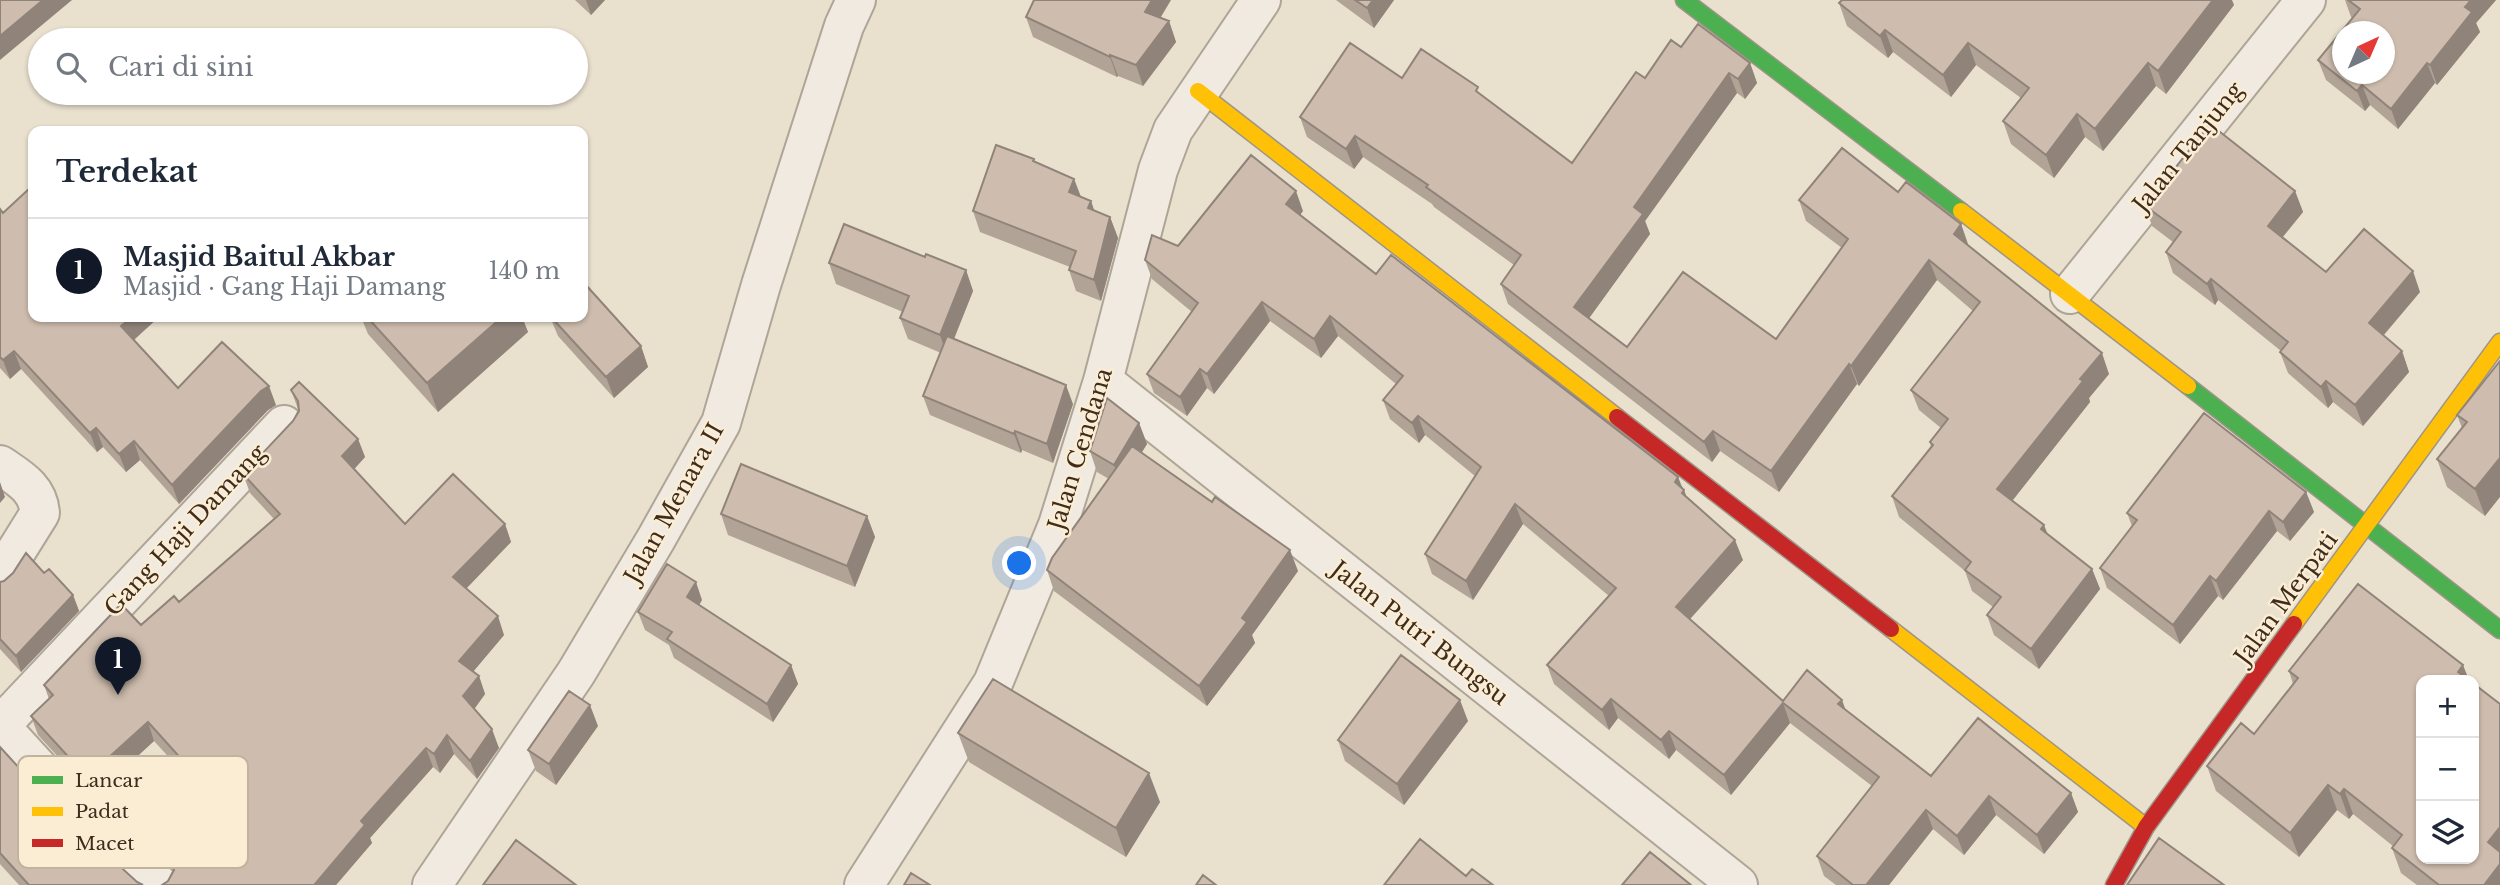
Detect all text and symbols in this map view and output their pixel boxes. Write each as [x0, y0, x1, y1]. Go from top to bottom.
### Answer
north arrow [2332, 21, 2395, 84]
search box [28, 28, 588, 105]
icon: search [52, 48, 90, 86]
text: Cari di sini [108, 51, 253, 83]
street label: Jalan Tanjung [2125, 76, 2249, 220]
text: Terdekat [56, 153, 198, 190]
text: Masjid Baitul Akbar [123, 241, 395, 273]
text: 1 [74, 257, 84, 285]
text: 140 m [489, 257, 560, 285]
text: Masjid · Gang Haji Damang [123, 273, 446, 301]
street label: Jalan Cendana [1041, 364, 1118, 536]
street label: Jalan Menara II [617, 418, 730, 591]
street label: Gang Haji Damang [98, 438, 272, 622]
street label: Jalan Merpati [2227, 526, 2344, 672]
your location [1002, 546, 1036, 580]
street label: Jalan Putri Bungsu [1323, 553, 1514, 711]
pin: 1 [95, 637, 141, 695]
map controls [2416, 675, 2479, 864]
button: + [2416, 675, 2479, 738]
button: − [2416, 738, 2479, 801]
legend [18, 756, 248, 868]
text: Lancar [75, 769, 142, 792]
text: Padat [75, 800, 130, 823]
button: layers [2416, 801, 2479, 864]
text: Macet [75, 832, 135, 855]

